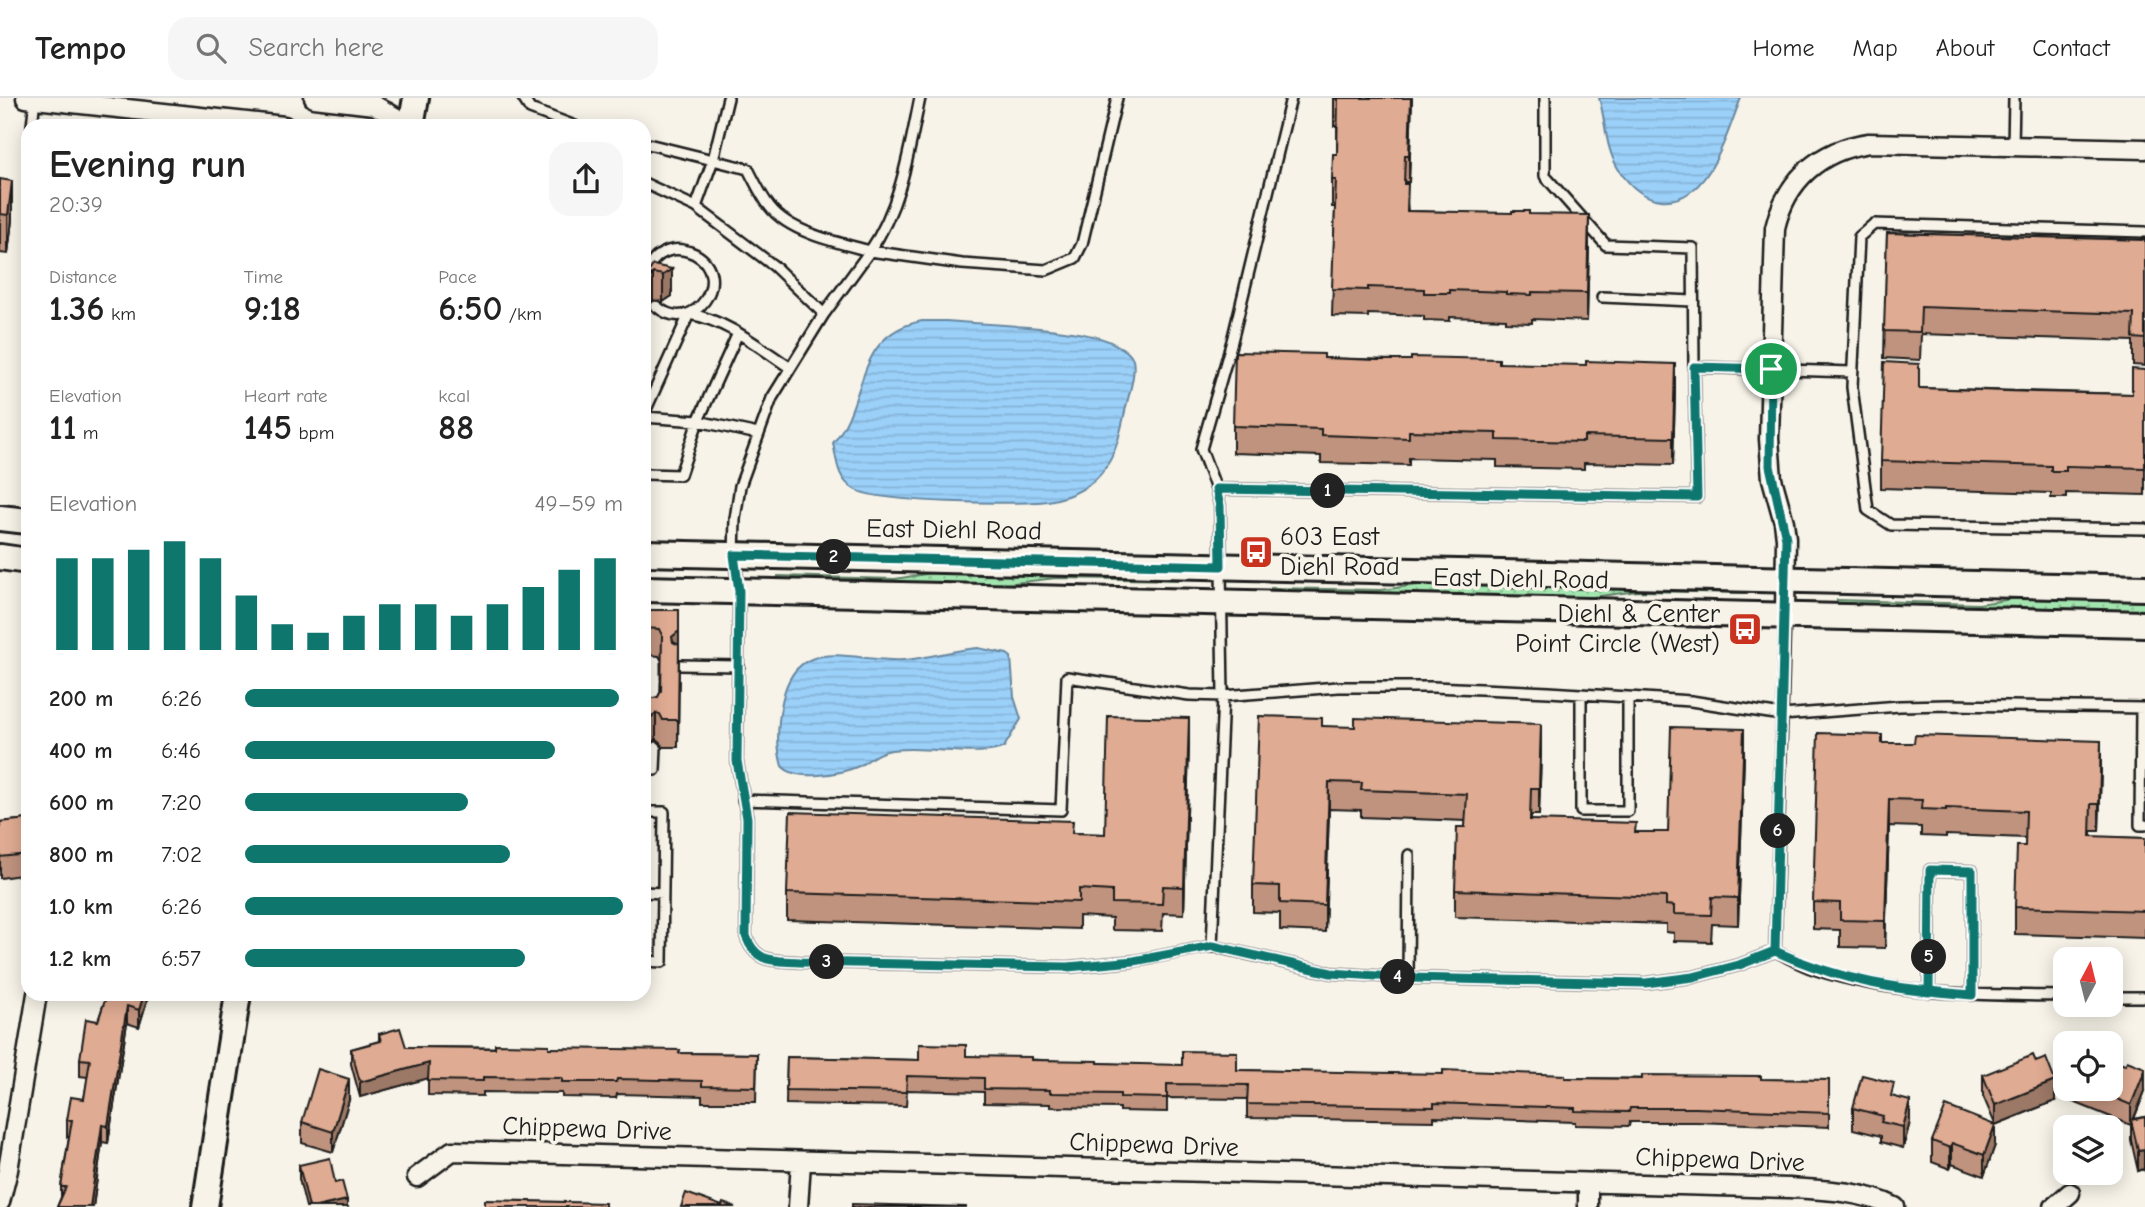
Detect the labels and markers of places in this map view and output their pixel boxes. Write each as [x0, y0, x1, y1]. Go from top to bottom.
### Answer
pin [1741, 339, 1801, 399]
pin: 1 [1310, 474, 1346, 508]
place label: 603 East Diehl Road [1280, 522, 1400, 582]
bus stop icon: 603 East Diehl Road [1237, 533, 1275, 571]
pin: 2 [816, 540, 852, 574]
place label: Diehl & Center Point Circle (West) [1515, 599, 1721, 659]
bus stop icon: Diehl & Center Point Circle (West) [1726, 610, 1764, 648]
pin: 6 [1760, 814, 1796, 848]
pin: 5 [1912, 940, 1946, 974]
pin: 3 [810, 944, 844, 980]
pin: 4 [1380, 960, 1416, 994]

